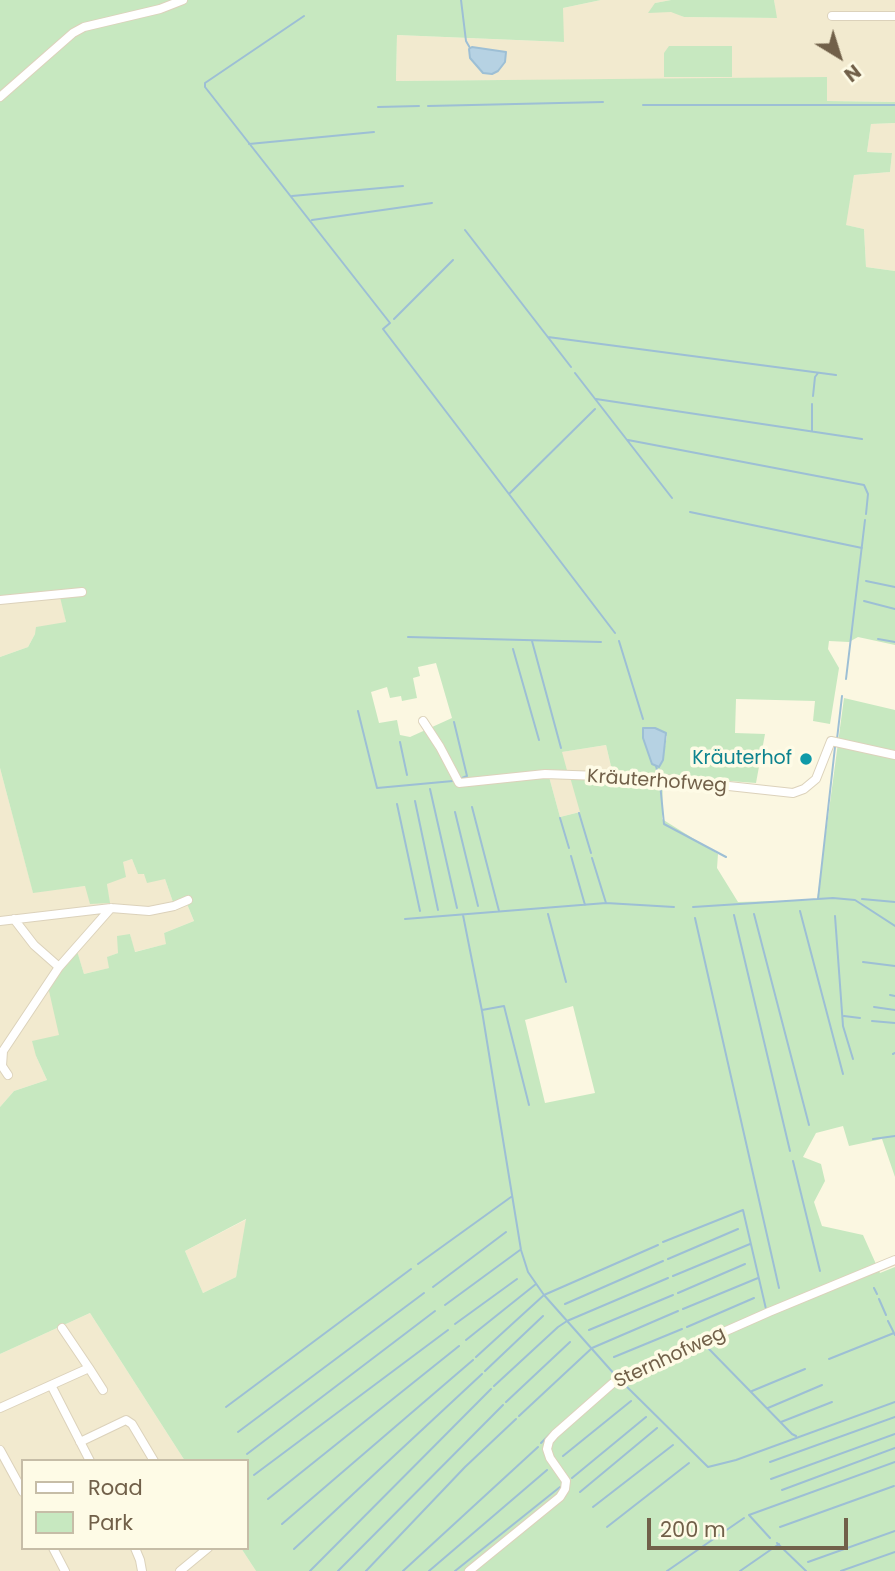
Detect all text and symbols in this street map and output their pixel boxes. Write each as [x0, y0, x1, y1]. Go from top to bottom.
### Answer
north arrow [804, 21, 874, 91]
text: N [838, 58, 866, 88]
place label: Kräuterhof [692, 748, 792, 770]
marker: Kräuterhof [798, 751, 814, 767]
street label: Kräuterhofweg [586, 766, 728, 798]
street label: Sternhofweg [611, 1322, 729, 1394]
legend [21, 1459, 248, 1550]
text: Road [88, 1473, 143, 1502]
scale bar [650, 1504, 851, 1548]
text: Park [88, 1508, 133, 1537]
text: 200 m [660, 1515, 726, 1544]

